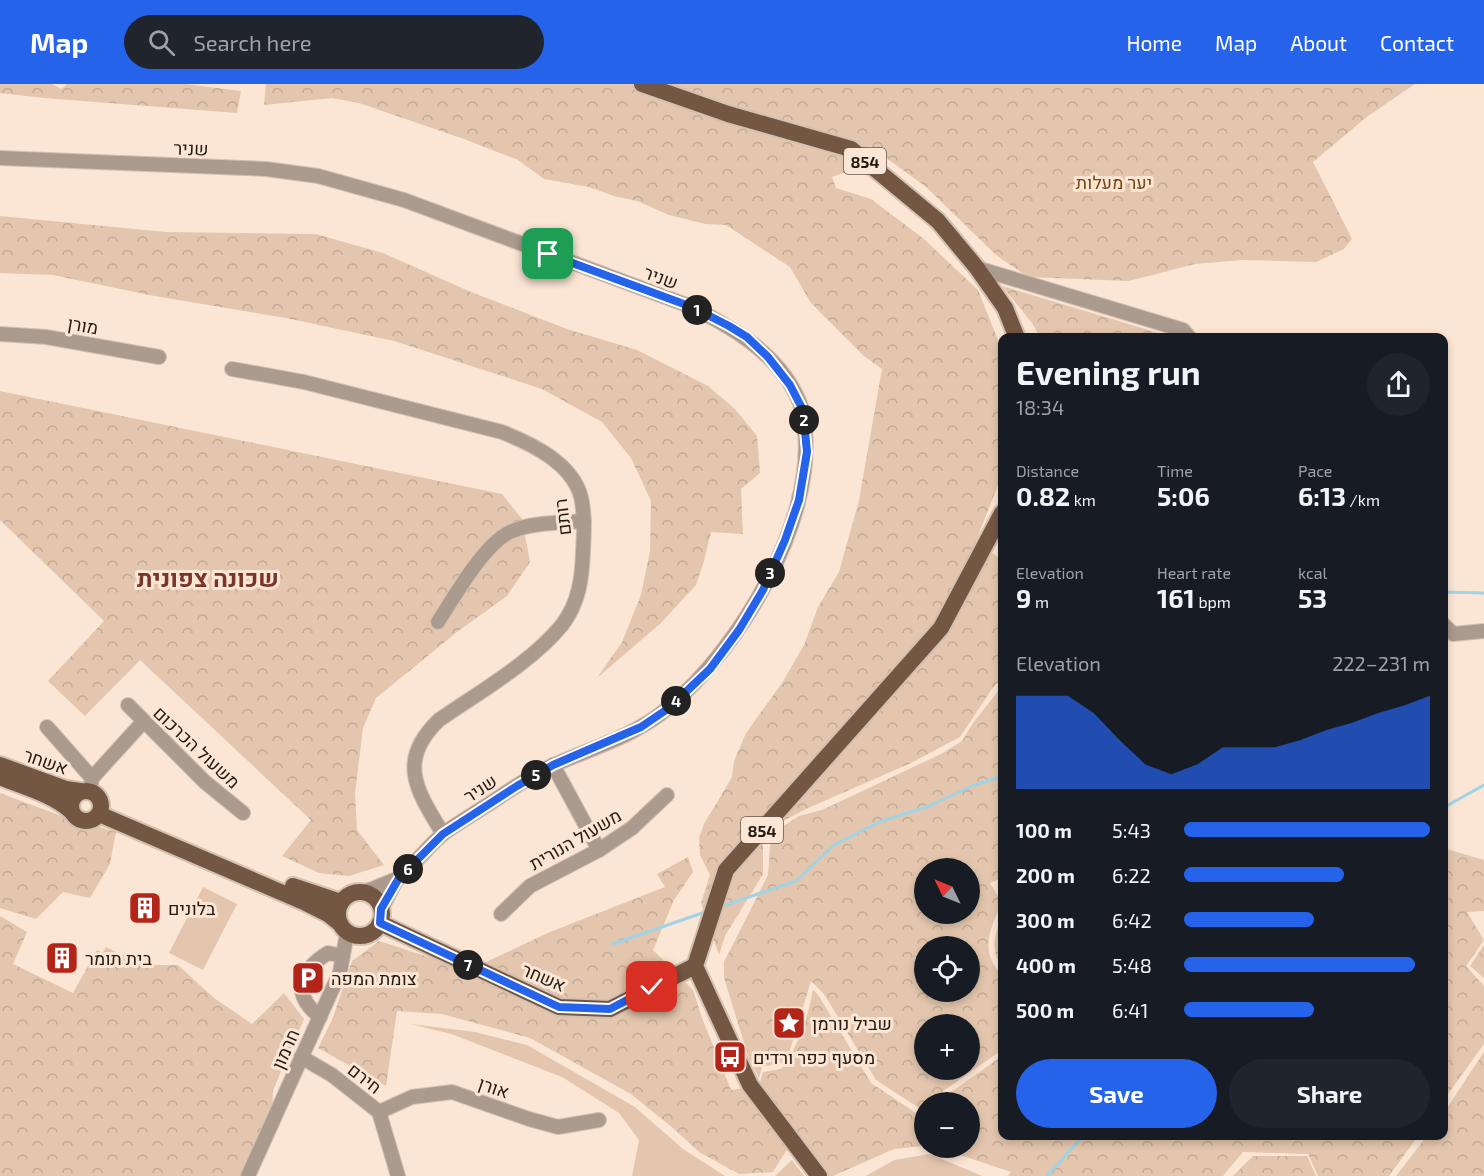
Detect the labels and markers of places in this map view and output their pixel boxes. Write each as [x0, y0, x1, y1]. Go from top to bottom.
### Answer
pin [522, 228, 573, 279]
pin: 1 [682, 295, 712, 325]
pin: 2 [789, 405, 819, 435]
pin: 3 [755, 558, 785, 588]
pin: 4 [661, 686, 691, 716]
pin: 5 [521, 760, 551, 790]
pin: 6 [393, 854, 423, 884]
building icon: בלונים [127, 890, 163, 926]
place label: בלונים [168, 897, 216, 919]
building icon: בית תומר [44, 940, 80, 976]
place label: בית תומר [85, 947, 152, 969]
pin: 7 [453, 950, 483, 980]
parking icon: צומת המפה [290, 960, 326, 996]
pin [626, 961, 677, 1012]
place label: צומת המפה [331, 967, 417, 989]
place icon: שביל נורמן [771, 1005, 807, 1041]
place label: שביל נורמן [812, 1012, 892, 1034]
bus stop icon: מסעף כפר ורדים [712, 1039, 748, 1075]
place label: מסעף כפר ורדים [753, 1046, 875, 1068]

